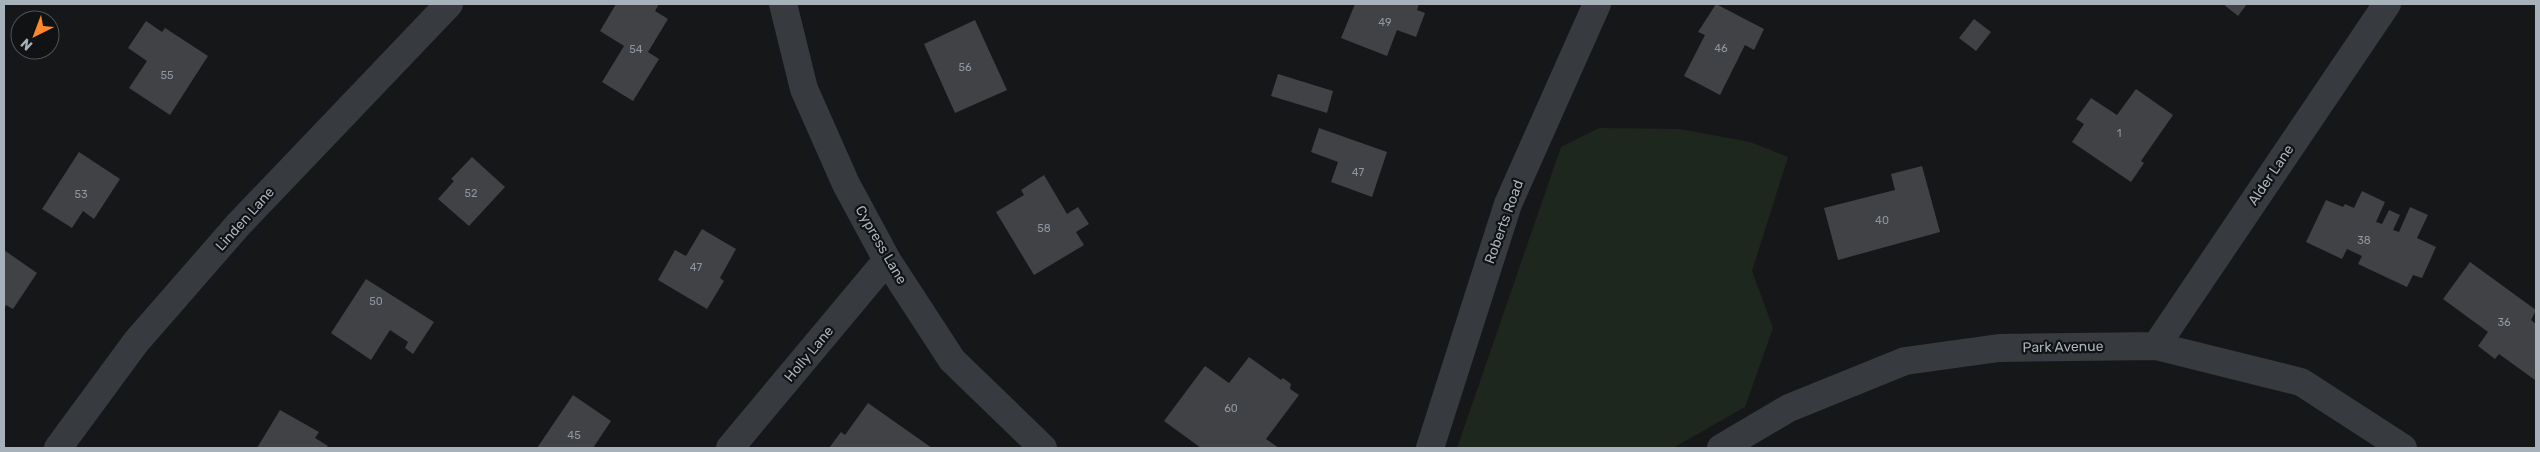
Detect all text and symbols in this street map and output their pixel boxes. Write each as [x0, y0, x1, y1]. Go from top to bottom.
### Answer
north arrow [10, 10, 60, 60]
house number: 49 [1378, 16, 1392, 29]
text: N [17, 35, 36, 54]
house number: 46 [1714, 42, 1728, 55]
house number: 54 [629, 43, 643, 56]
house number: 56 [958, 61, 972, 74]
house number: 55 [160, 69, 174, 82]
house number: 1 [2117, 127, 2121, 140]
street label: Alder Lane [2245, 141, 2298, 208]
house number: 47 [1352, 166, 1364, 179]
street label: Roberts Road [1481, 178, 1527, 266]
street label: Linden Lane [212, 184, 278, 254]
house number: 52 [465, 187, 478, 200]
house number: 53 [74, 188, 88, 201]
street label: Cypress Lane [852, 203, 910, 288]
house number: 40 [1875, 214, 1889, 227]
house number: 58 [1037, 222, 1051, 235]
house number: 38 [2357, 234, 2371, 247]
house number: 47 [690, 261, 702, 274]
house number: 50 [369, 295, 383, 308]
house number: 36 [2497, 316, 2511, 329]
street label: Holly Lane [781, 323, 837, 385]
street label: Park Avenue [2022, 338, 2104, 356]
house number: 60 [1224, 402, 1238, 415]
house number: 45 [567, 429, 581, 442]

